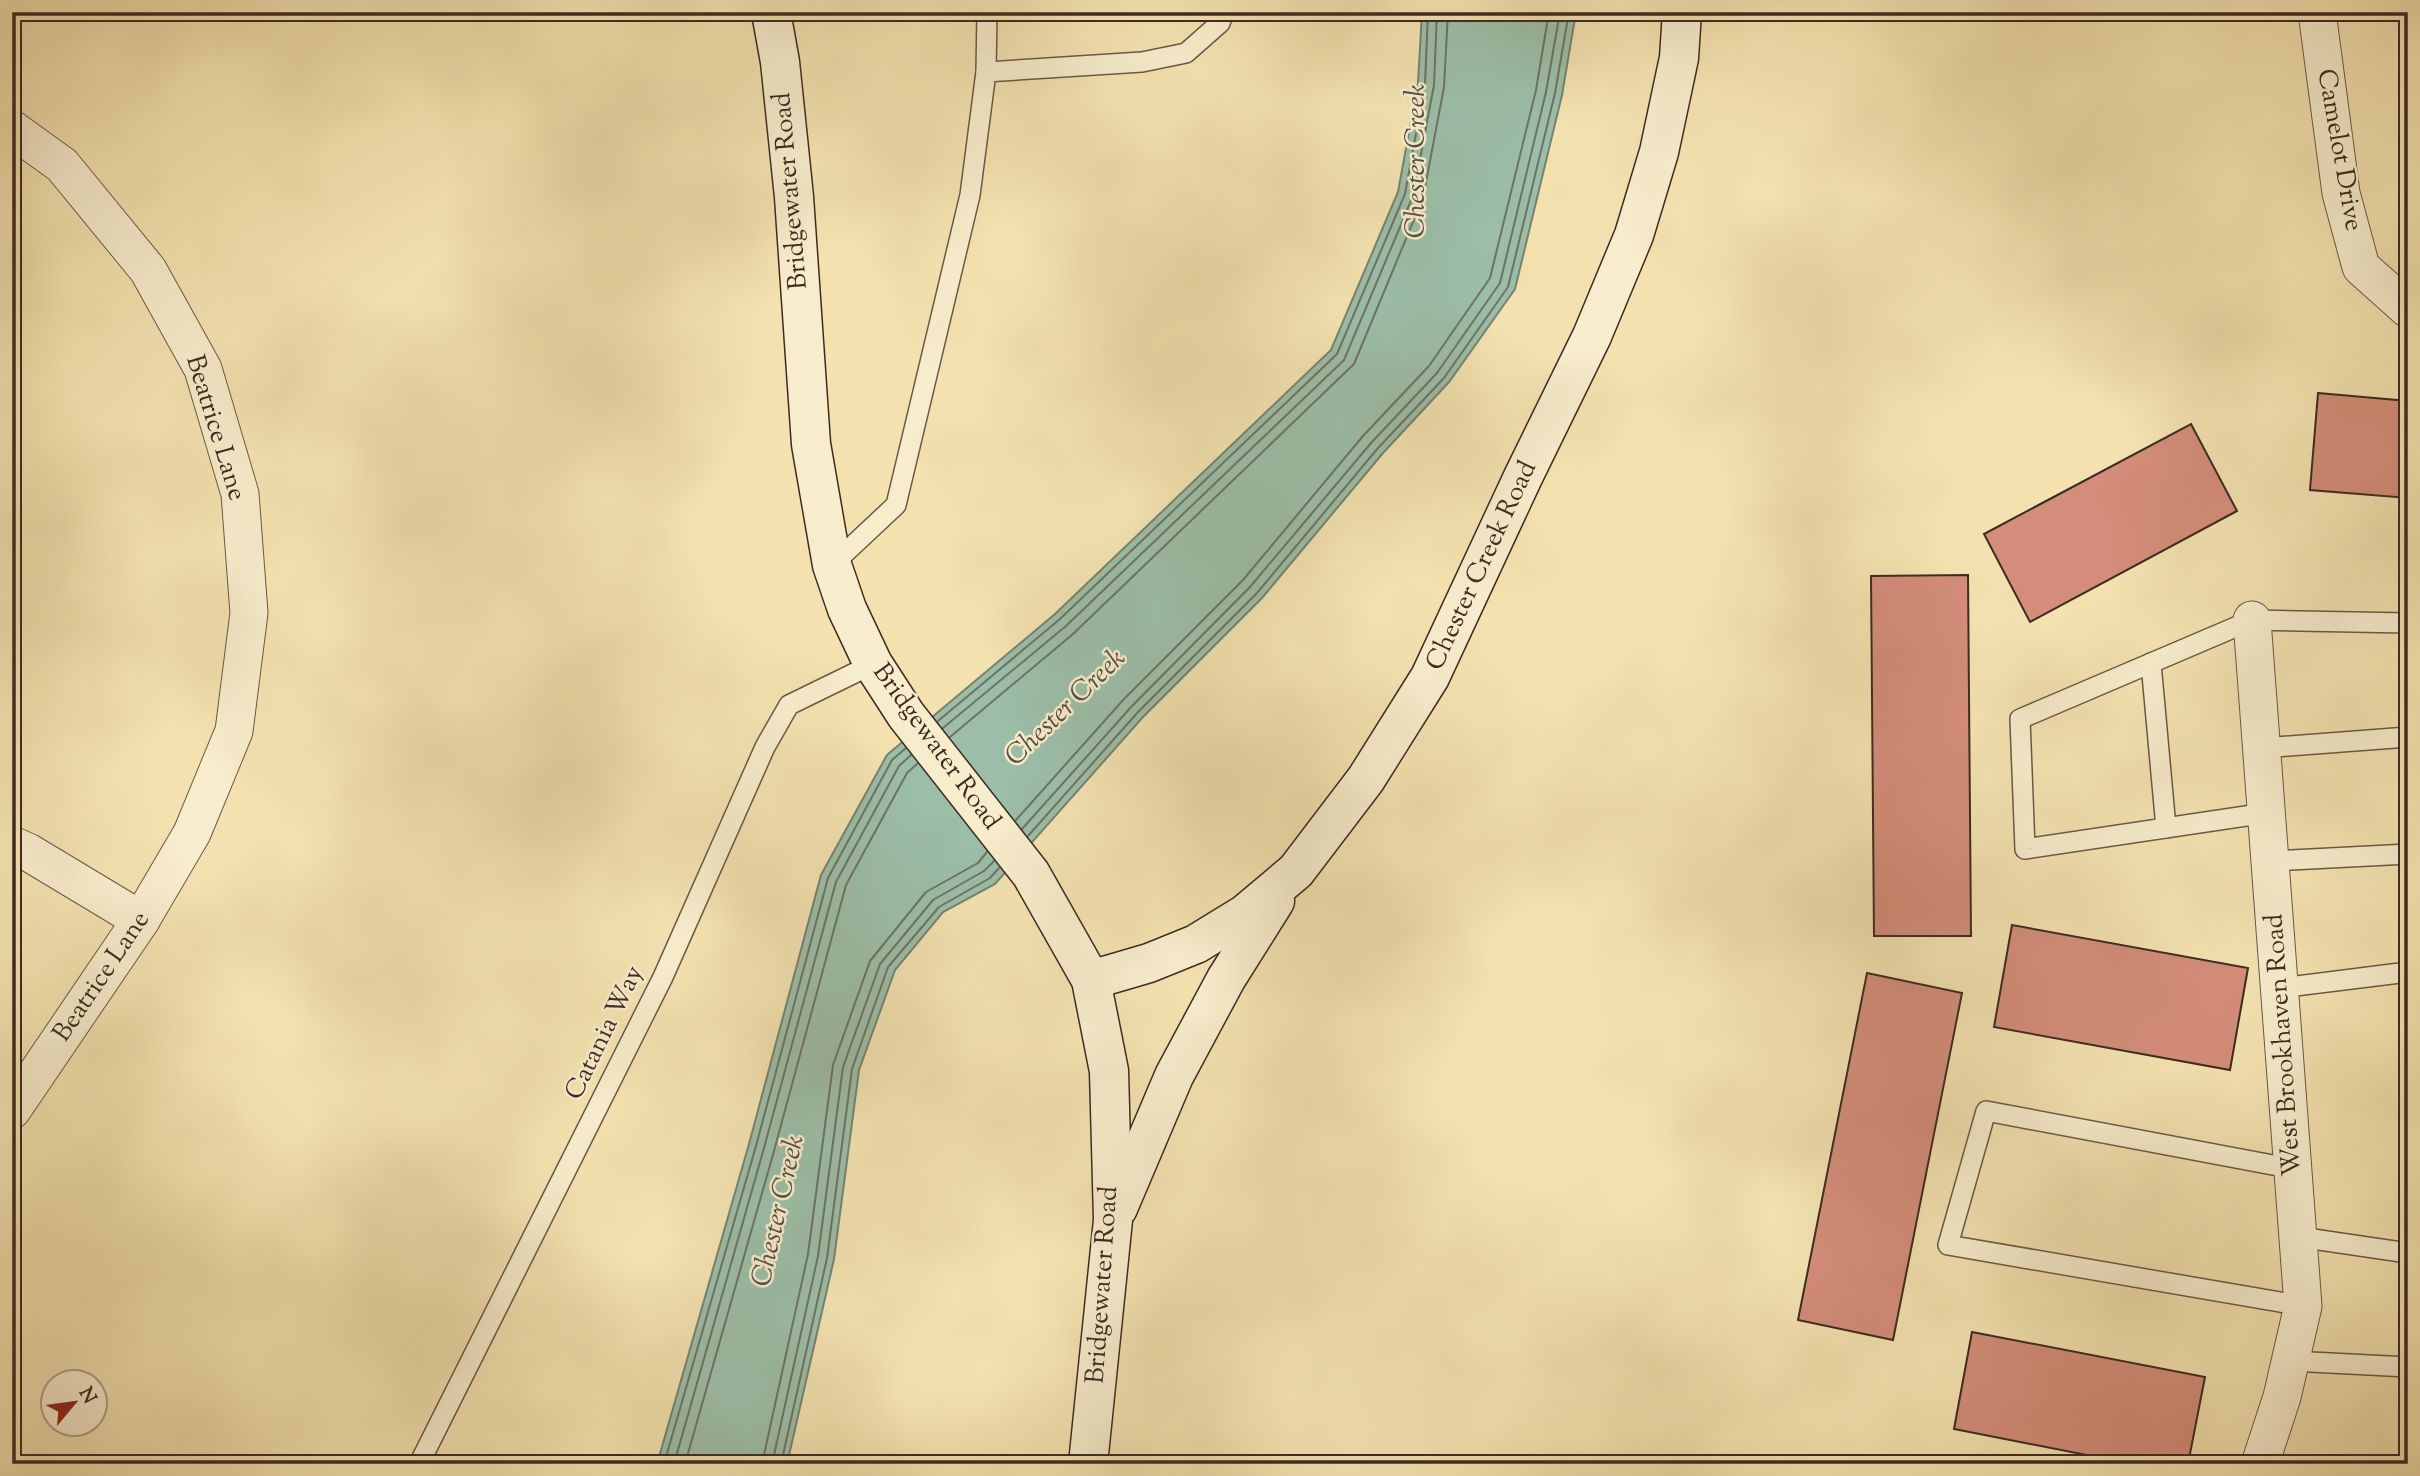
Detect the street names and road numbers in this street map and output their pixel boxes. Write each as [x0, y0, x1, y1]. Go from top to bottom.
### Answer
street label: Camelot Drive [2307, 66, 2371, 234]
street label: Bridgewater Road [764, 90, 818, 291]
street label: Beatrice Lane [175, 351, 255, 505]
street label: Chester Creek Road [1417, 455, 1547, 677]
street label: Bridgewater Road [863, 656, 1009, 838]
street label: Beatrice Lane [45, 904, 159, 1050]
street label: West Brookhaven Road [2256, 912, 2312, 1177]
street label: Catania Way [557, 960, 654, 1106]
street label: Bridgewater Road [1078, 1185, 1128, 1385]

